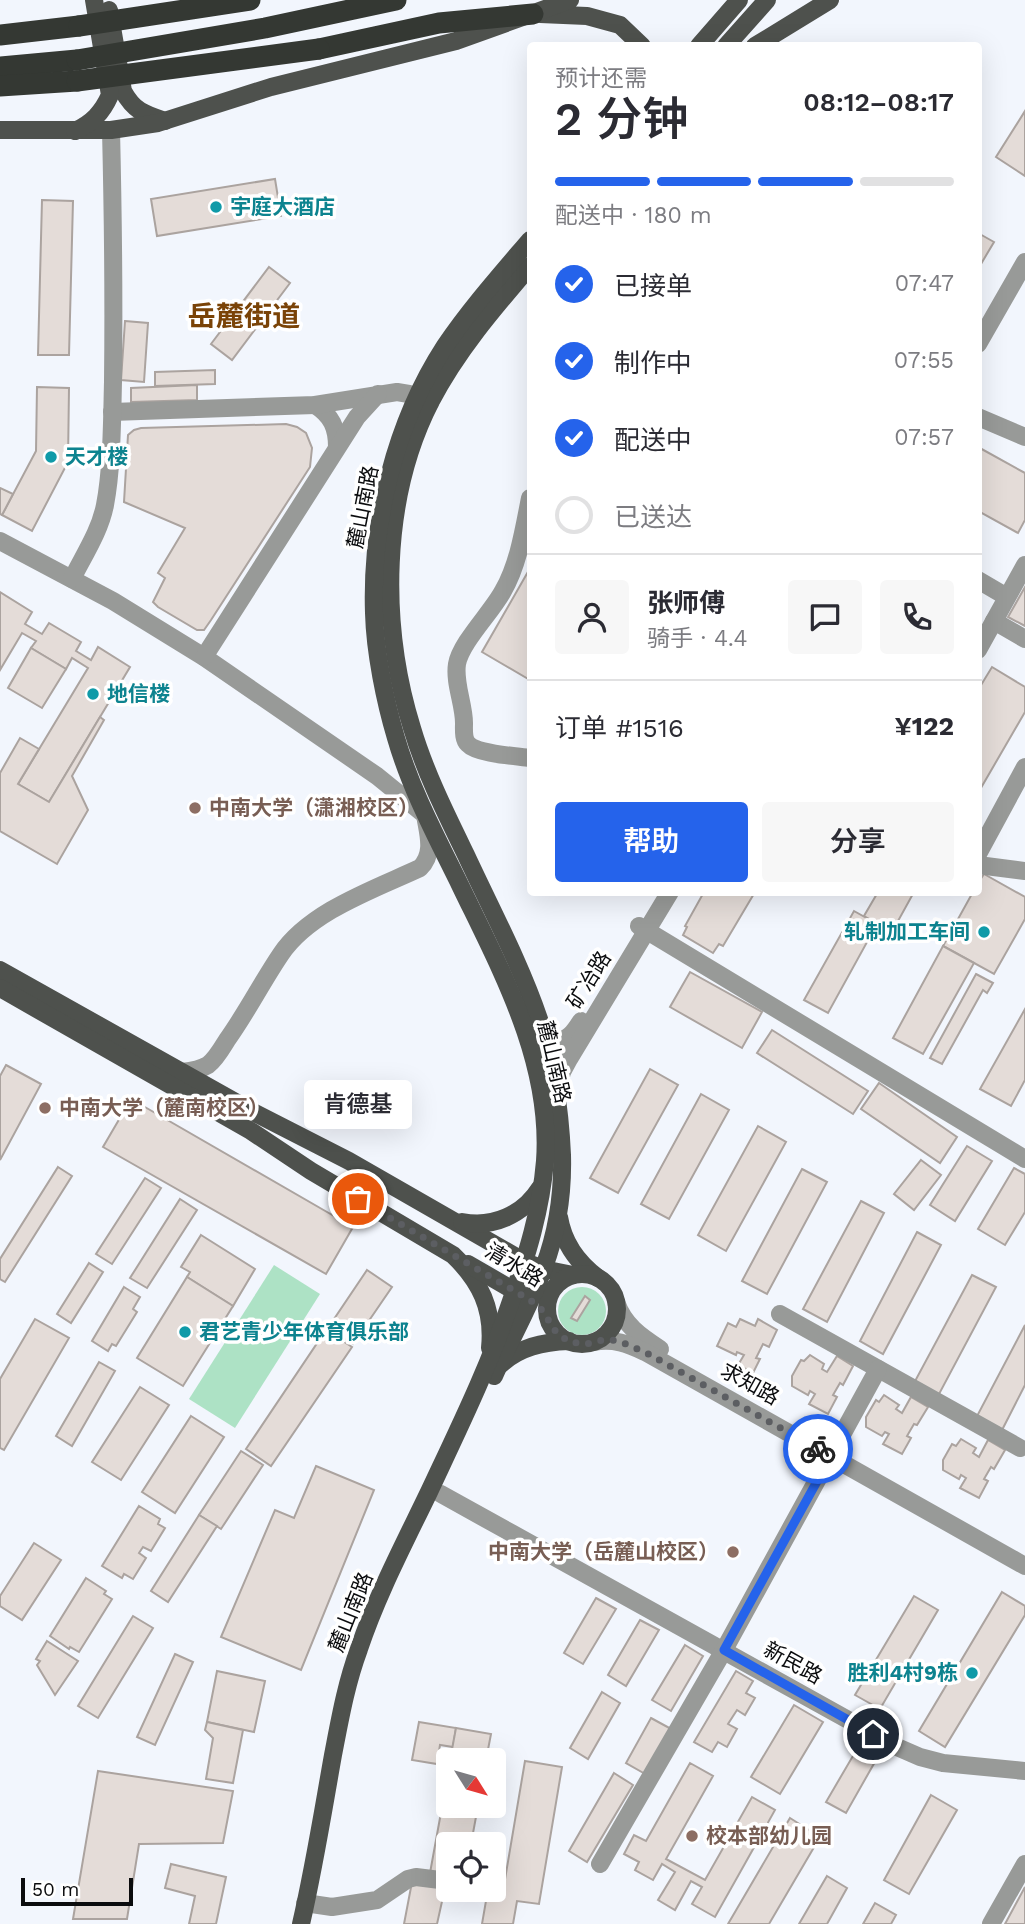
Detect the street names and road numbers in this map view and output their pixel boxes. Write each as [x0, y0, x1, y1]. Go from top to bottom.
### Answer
street label: 麓山南路 [342, 463, 383, 551]
street label: 矿冶路 [561, 946, 616, 1013]
street label: 麓山南路 [533, 1018, 576, 1106]
street label: 清水路 [481, 1238, 548, 1292]
street label: 求知路 [717, 1357, 784, 1410]
street label: 麓山南路 [323, 1568, 378, 1655]
street label: 新民路 [760, 1636, 827, 1689]

